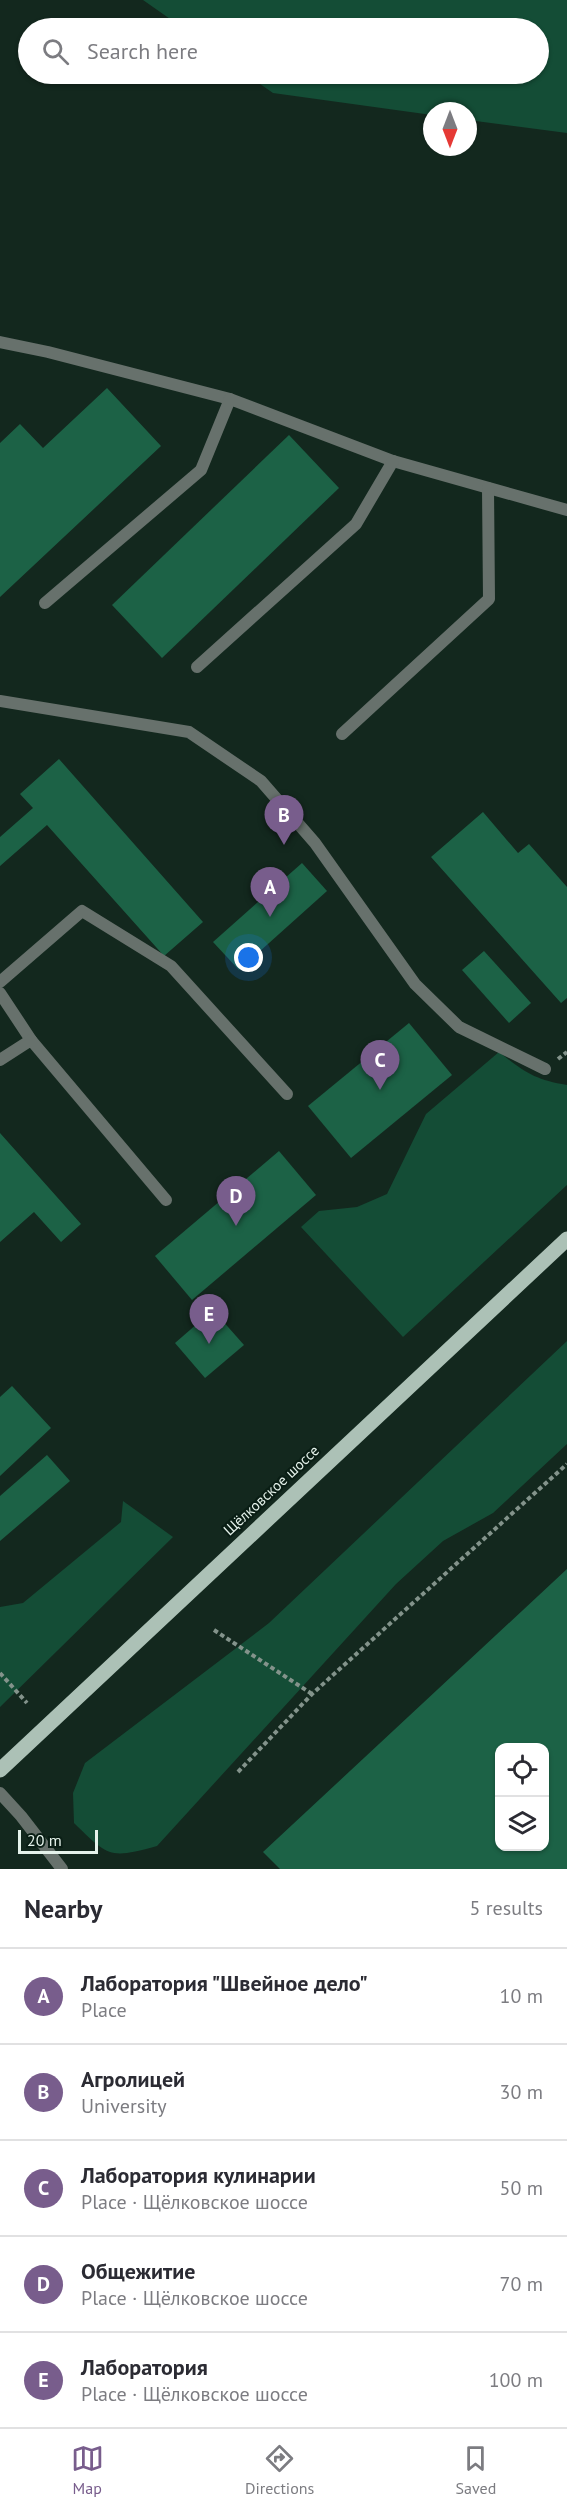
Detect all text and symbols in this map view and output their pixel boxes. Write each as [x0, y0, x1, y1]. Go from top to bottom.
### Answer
search box [18, 18, 549, 84]
icon: search [39, 35, 72, 68]
text: Search here [87, 37, 198, 65]
north arrow [423, 102, 477, 156]
pin: B [264, 796, 304, 845]
pin: A [250, 868, 290, 917]
your location [234, 943, 263, 972]
pin: C [360, 1040, 400, 1090]
pin: D [216, 1176, 256, 1226]
pin: E [190, 1294, 228, 1344]
street label: Щёлковское шоссе [219, 1441, 323, 1539]
map controls [495, 1743, 549, 1851]
button: locate [495, 1743, 549, 1797]
button: layers [495, 1797, 549, 1851]
scale bar [18, 1827, 98, 1854]
text: 20 m [27, 1830, 62, 1850]
text: Nearby [24, 1892, 102, 1925]
text: 5 results [470, 1895, 543, 1921]
text: Лаборатория "Швейное дело" [81, 1969, 368, 1997]
text: A [37, 1983, 50, 2009]
text: 10 m [500, 1983, 543, 2009]
text: Place [81, 1997, 127, 2023]
text: Агролицей [81, 2065, 185, 2093]
text: B [38, 2079, 49, 2105]
text: 30 m [500, 2079, 543, 2105]
text: University [81, 2093, 167, 2119]
text: Лаборатория кулинарии [81, 2161, 316, 2189]
text: C [38, 2175, 49, 2201]
text: 50 m [500, 2175, 543, 2201]
text: Place · Щёлковское шоссе [81, 2189, 308, 2215]
text: Общежитие [81, 2257, 195, 2285]
text: D [37, 2271, 50, 2297]
text: 70 m [500, 2271, 543, 2297]
text: Place · Щёлковское шоссе [81, 2285, 308, 2311]
text: Лаборатория [81, 2353, 208, 2381]
text: E [38, 2367, 49, 2393]
text: 100 m [489, 2367, 543, 2393]
text: Place · Щёлковское шоссе [81, 2381, 308, 2407]
tab: Map [71, 2442, 104, 2498]
tab: Directions [245, 2442, 314, 2498]
tab: Saved [456, 2442, 496, 2498]

